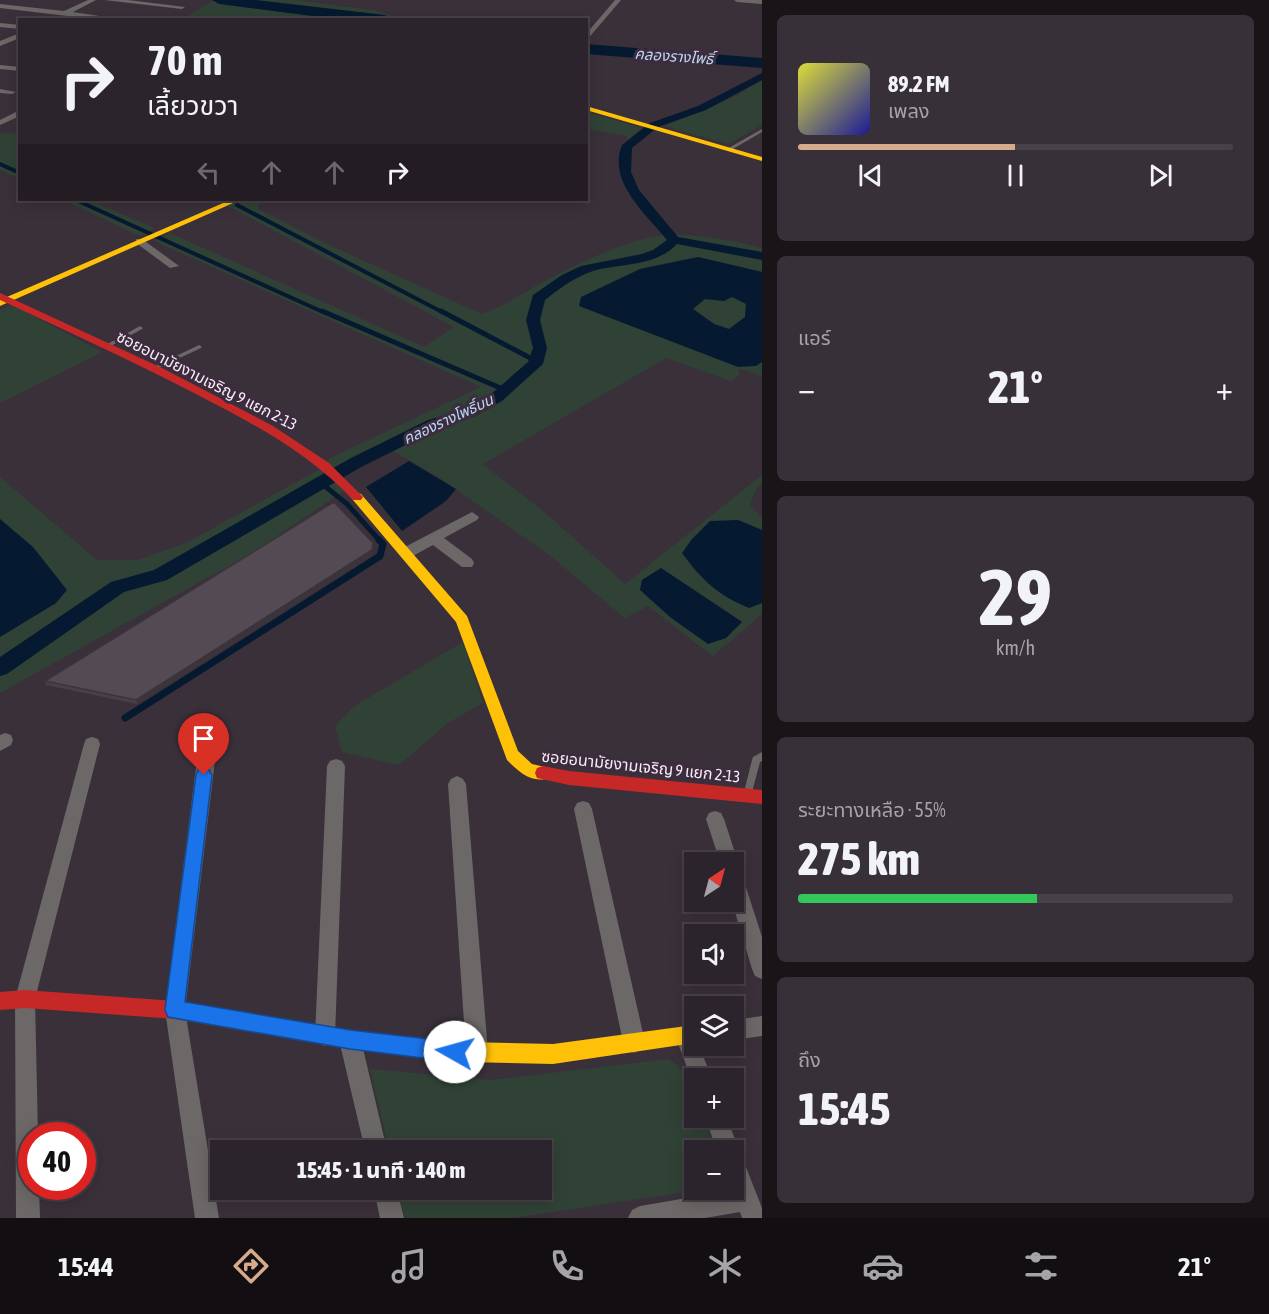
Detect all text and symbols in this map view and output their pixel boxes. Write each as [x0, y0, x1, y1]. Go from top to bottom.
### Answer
text: 70 m [147, 36, 222, 84]
icon: right [48, 42, 126, 120]
water label: คลองรางโพธิ์ [634, 45, 718, 68]
text: 89.2 FM [888, 71, 950, 97]
text: เลี้ยวขวา [147, 90, 238, 121]
text: เพลง [888, 99, 930, 122]
icon: left [192, 156, 225, 189]
icon: ahead [255, 156, 288, 189]
icon: ahead [318, 156, 351, 189]
icon: right [381, 156, 414, 189]
icon: previous [854, 159, 887, 192]
icon: pause [999, 159, 1032, 192]
icon: next [1144, 159, 1177, 192]
text: แอร์ [798, 326, 830, 349]
street label: ซอยอนามัยงามเจริญ 9 แยก 2-13 [114, 327, 300, 433]
text: 21° [988, 361, 1043, 413]
text: − [798, 369, 815, 407]
text: + [1216, 369, 1233, 407]
water label: คลองรางโพธิ์บน [400, 390, 496, 447]
text: 29 [979, 552, 1052, 642]
text: km/h [996, 636, 1035, 659]
pin [178, 713, 229, 775]
icon: arrive [187, 722, 220, 755]
street label: ซอยอนามัยงามเจริญ 9 แยก 2-13 [541, 747, 741, 785]
text: ระยะทางเหลือ · 55% [798, 798, 946, 821]
text: 275 km [798, 833, 920, 885]
north arrow [684, 852, 744, 912]
map controls [684, 852, 744, 1200]
button: sound [684, 924, 744, 984]
button: layers [684, 996, 744, 1056]
position arrow [423, 1020, 487, 1084]
text: ถึง [798, 1048, 821, 1071]
button: + [684, 1068, 744, 1128]
text: 15:45 [798, 1083, 891, 1135]
speed limit sign: 40 [18, 1122, 96, 1200]
button: − [684, 1140, 744, 1200]
text: 15:45 · 1 นาที · 140 m [297, 1157, 465, 1183]
icon: directions [230, 1245, 272, 1287]
icon: music [388, 1245, 430, 1287]
icon: phone [546, 1245, 588, 1287]
icon: climate [704, 1245, 746, 1287]
icon: car [862, 1245, 904, 1287]
icon: filters [1020, 1245, 1062, 1287]
text: 15:44 [58, 1251, 114, 1282]
text: 21° [1178, 1251, 1211, 1282]

